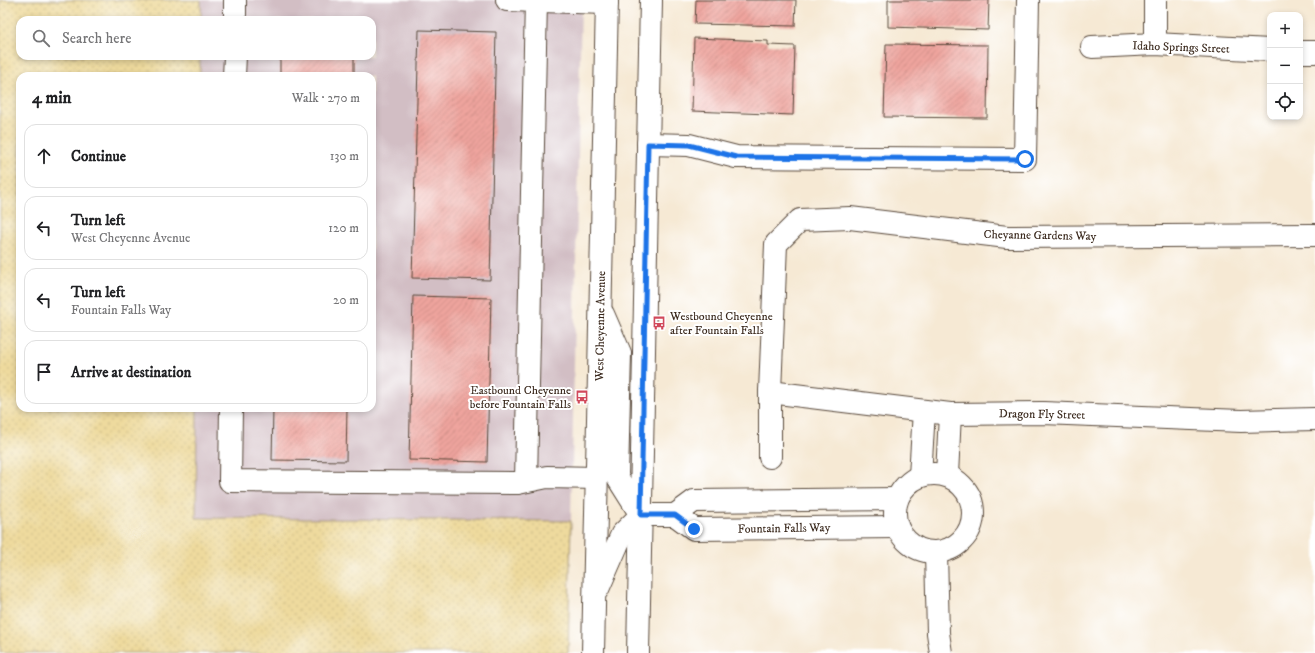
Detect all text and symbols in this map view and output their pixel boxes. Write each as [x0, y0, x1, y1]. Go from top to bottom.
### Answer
map controls [1267, 12, 1303, 120]
button: + [1267, 12, 1303, 48]
search box [16, 16, 376, 60]
icon: search [30, 27, 52, 49]
text: Search here [62, 29, 131, 48]
street label: Idaho Springs Street [1132, 38, 1230, 57]
button: − [1267, 48, 1303, 84]
button: locate [1267, 84, 1303, 120]
text: 4 min [32, 87, 71, 109]
text: Walk · 270 m [292, 90, 360, 106]
icon: ahead [33, 145, 55, 167]
text: Continue [71, 147, 126, 166]
text: 130 m [330, 148, 359, 164]
route start [1016, 150, 1034, 168]
text: Turn left [71, 211, 125, 230]
icon: left [33, 217, 55, 239]
text: 120 m [328, 220, 359, 236]
street label: Cheyanne Gardens Way [983, 227, 1097, 244]
text: West Cheyenne Avenue [71, 230, 191, 246]
street label: West Cheyenne Avenue [592, 271, 609, 382]
text: Turn left [71, 283, 125, 302]
icon: left [33, 289, 55, 311]
text: 20 m [333, 292, 359, 308]
text: Fountain Falls Way [71, 302, 171, 318]
place label: Westbound Cheyenne after Fountain Falls [669, 309, 773, 338]
bus stop icon: Westbound Cheyenne after Fountain Falls [651, 315, 667, 331]
icon: arrive [33, 361, 55, 383]
text: Arrive at destination [71, 363, 191, 382]
place label: Eastbound Cheyenne before Fountain Falls [470, 383, 571, 412]
bus stop icon: Eastbound Cheyenne before Fountain Falls [574, 389, 590, 405]
street label: Dragon Fly Street [999, 406, 1086, 423]
route end [685, 520, 703, 538]
street label: Fountain Falls Way [738, 520, 831, 537]

